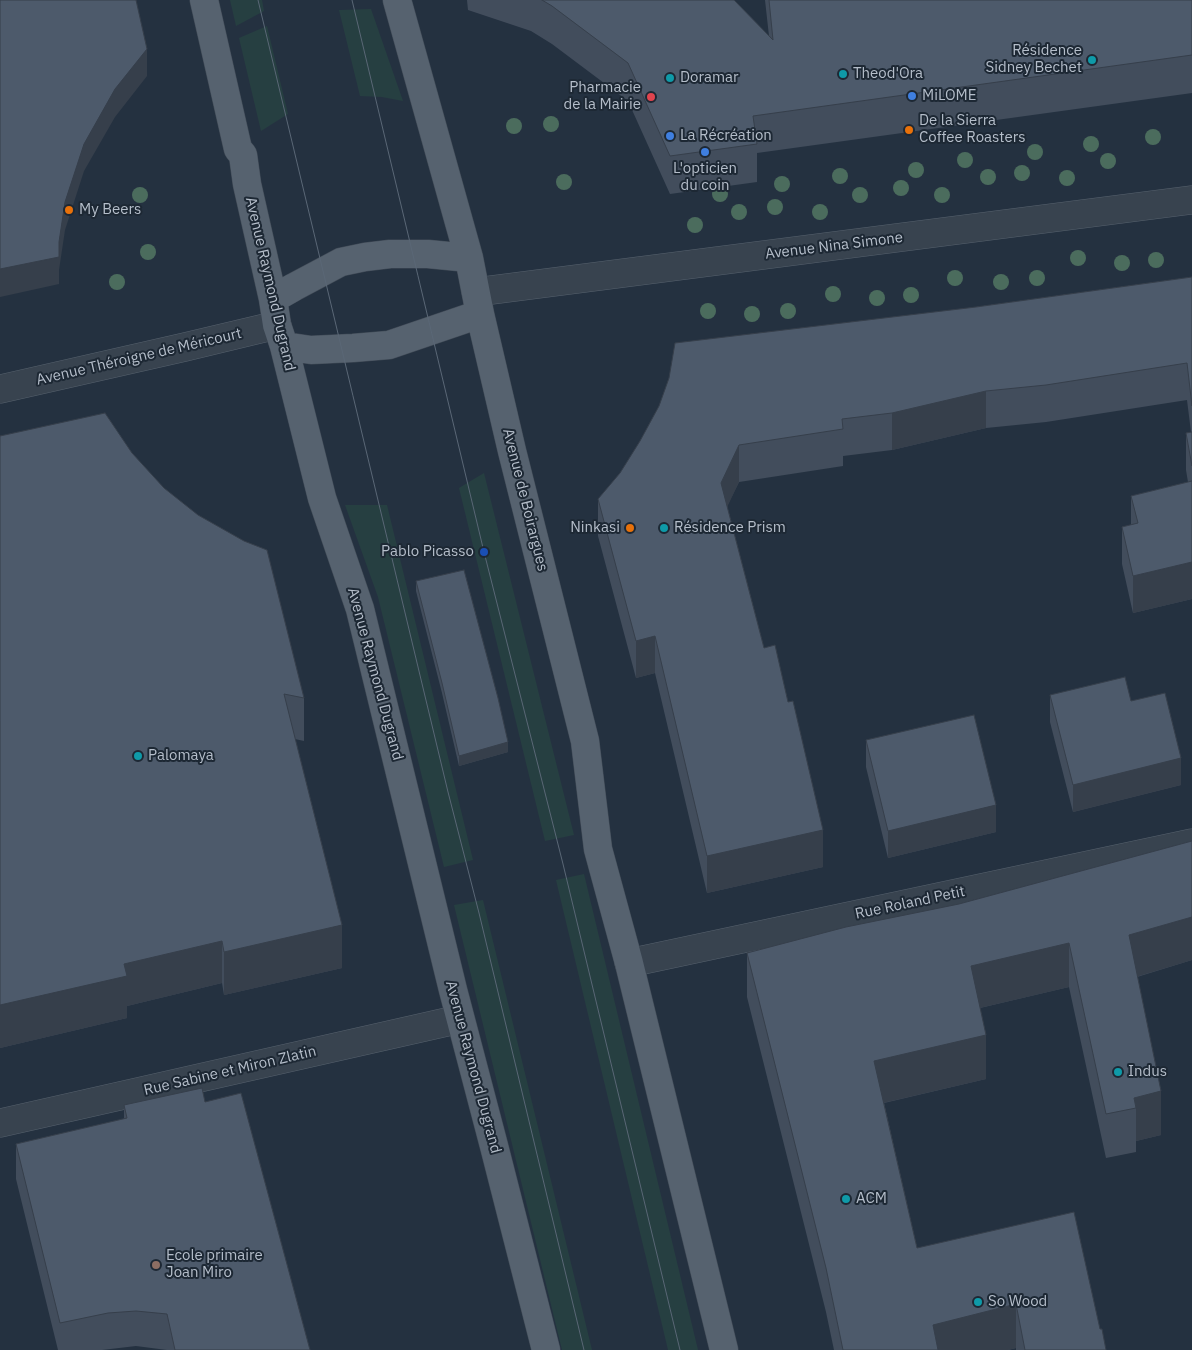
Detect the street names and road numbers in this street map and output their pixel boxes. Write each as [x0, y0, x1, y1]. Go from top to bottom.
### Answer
street label: Avenue Raymond Dugrand [241, 195, 299, 373]
street label: Avenue Nina Simone [764, 229, 904, 263]
street label: Avenue Théroigne de Méricourt [35, 325, 243, 389]
street label: Avenue de Boirargues [499, 427, 551, 573]
street label: Avenue Raymond Dugrand [343, 586, 407, 762]
street label: Rue Roland Petit [853, 883, 967, 923]
street label: Avenue Raymond Dugrand [441, 979, 505, 1155]
street label: Rue Sabine et Miron Zlatin [142, 1042, 318, 1100]

